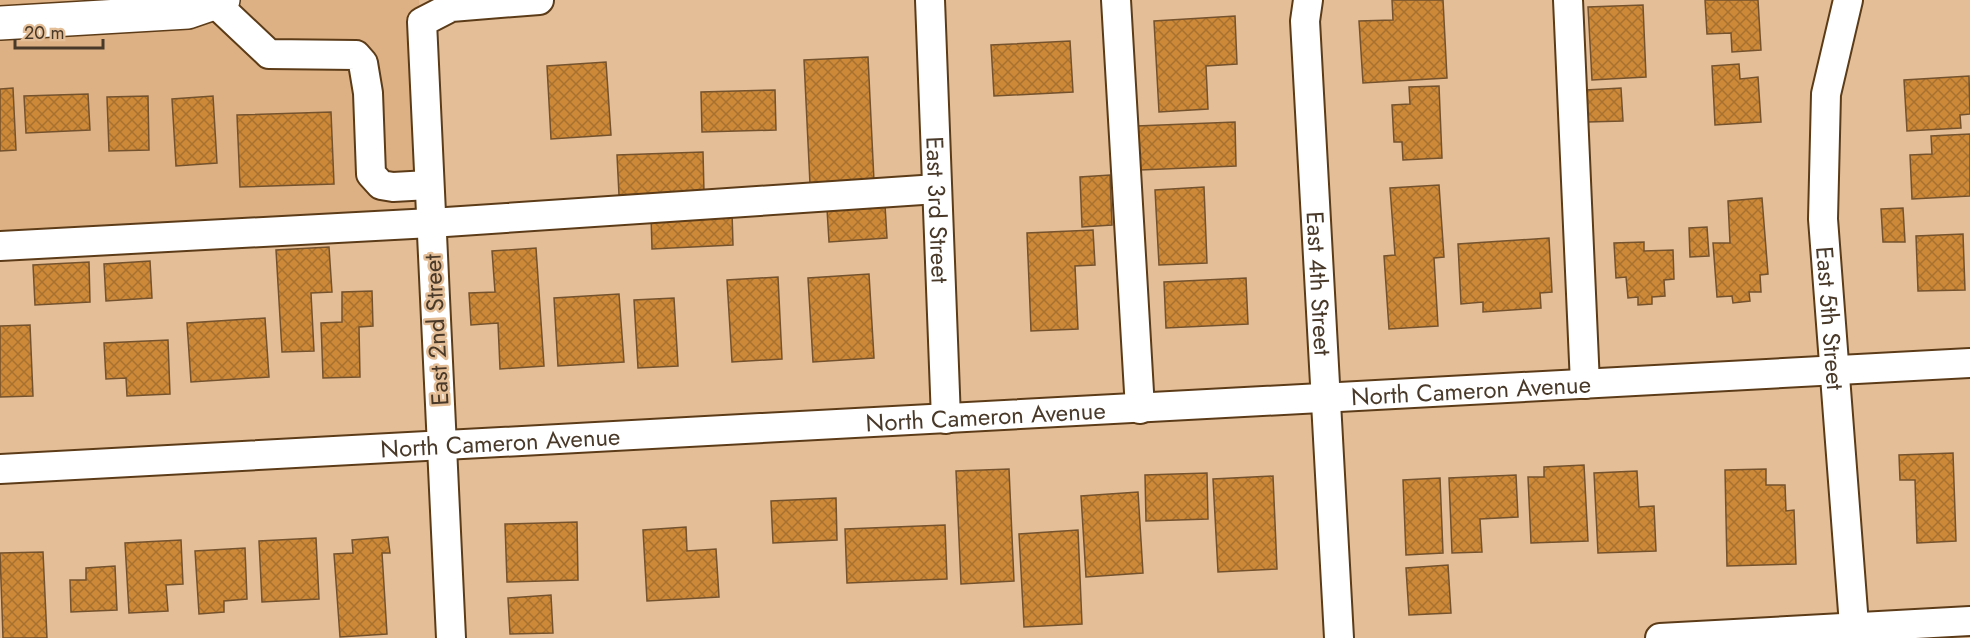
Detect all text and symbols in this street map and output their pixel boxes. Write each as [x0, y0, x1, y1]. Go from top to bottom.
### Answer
scale bar [15, 12, 104, 50]
text: 20 m [24, 20, 64, 46]
street label: East 3rd Street [918, 136, 958, 284]
street label: East 4th Street [1298, 210, 1341, 357]
street label: East 5th Street [1808, 245, 1854, 391]
street label: East 2nd Street [415, 253, 457, 407]
street label: North Cameron Avenue [1350, 366, 1592, 414]
street label: North Cameron Avenue [865, 392, 1106, 440]
street label: North Cameron Avenue [379, 418, 621, 466]

